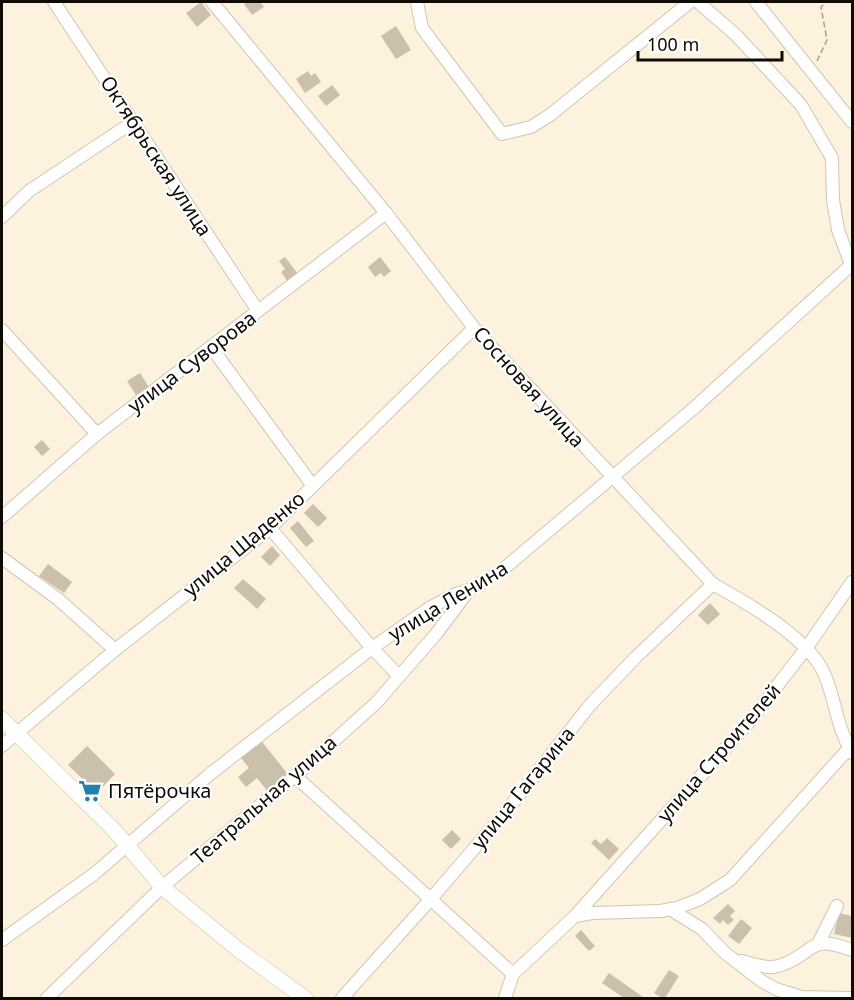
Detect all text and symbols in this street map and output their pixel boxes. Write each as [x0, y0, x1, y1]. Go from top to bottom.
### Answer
scale bar [638, 24, 782, 62]
text: 100 m [647, 32, 699, 56]
street label: Октябрьская улица [94, 70, 218, 241]
street label: улица Суворова [122, 304, 262, 419]
street label: Сосновая улица [468, 320, 591, 453]
street label: улица Щаденко [177, 485, 310, 603]
street label: улица Ленина [383, 554, 513, 647]
street label: улица Строителей [651, 677, 786, 828]
street label: улица Гагарина [465, 721, 580, 855]
street label: Театральная улица [185, 729, 342, 870]
place label: Пятёрочка [108, 777, 211, 804]
supermarket icon: Пятёрочка [77, 778, 103, 804]

